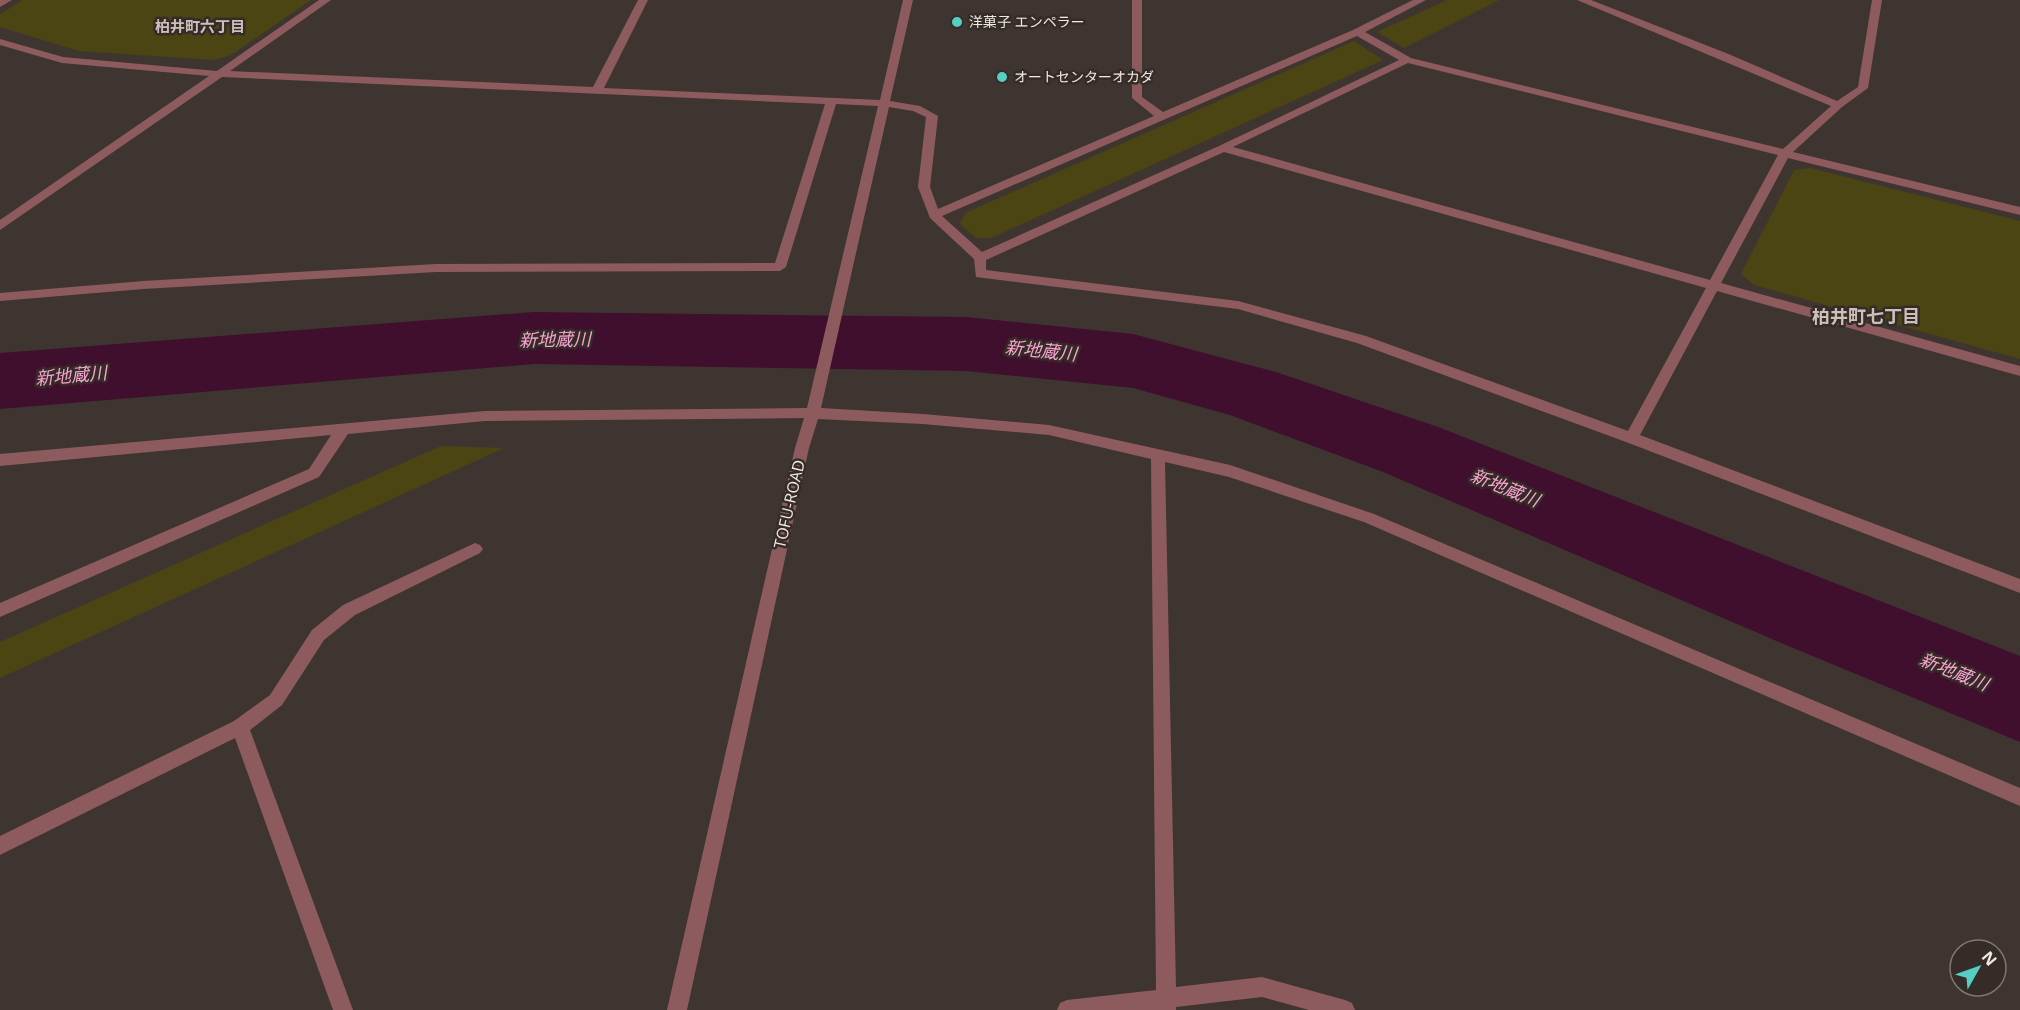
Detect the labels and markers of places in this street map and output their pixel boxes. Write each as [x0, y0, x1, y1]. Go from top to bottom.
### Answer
place label: 洋菓子 エンペラー [969, 12, 1085, 31]
marker: 洋菓子 エンペラー [950, 15, 964, 29]
place label: オートセンターオカダ [1014, 67, 1154, 86]
marker: オートセンターオカダ [995, 70, 1009, 84]

